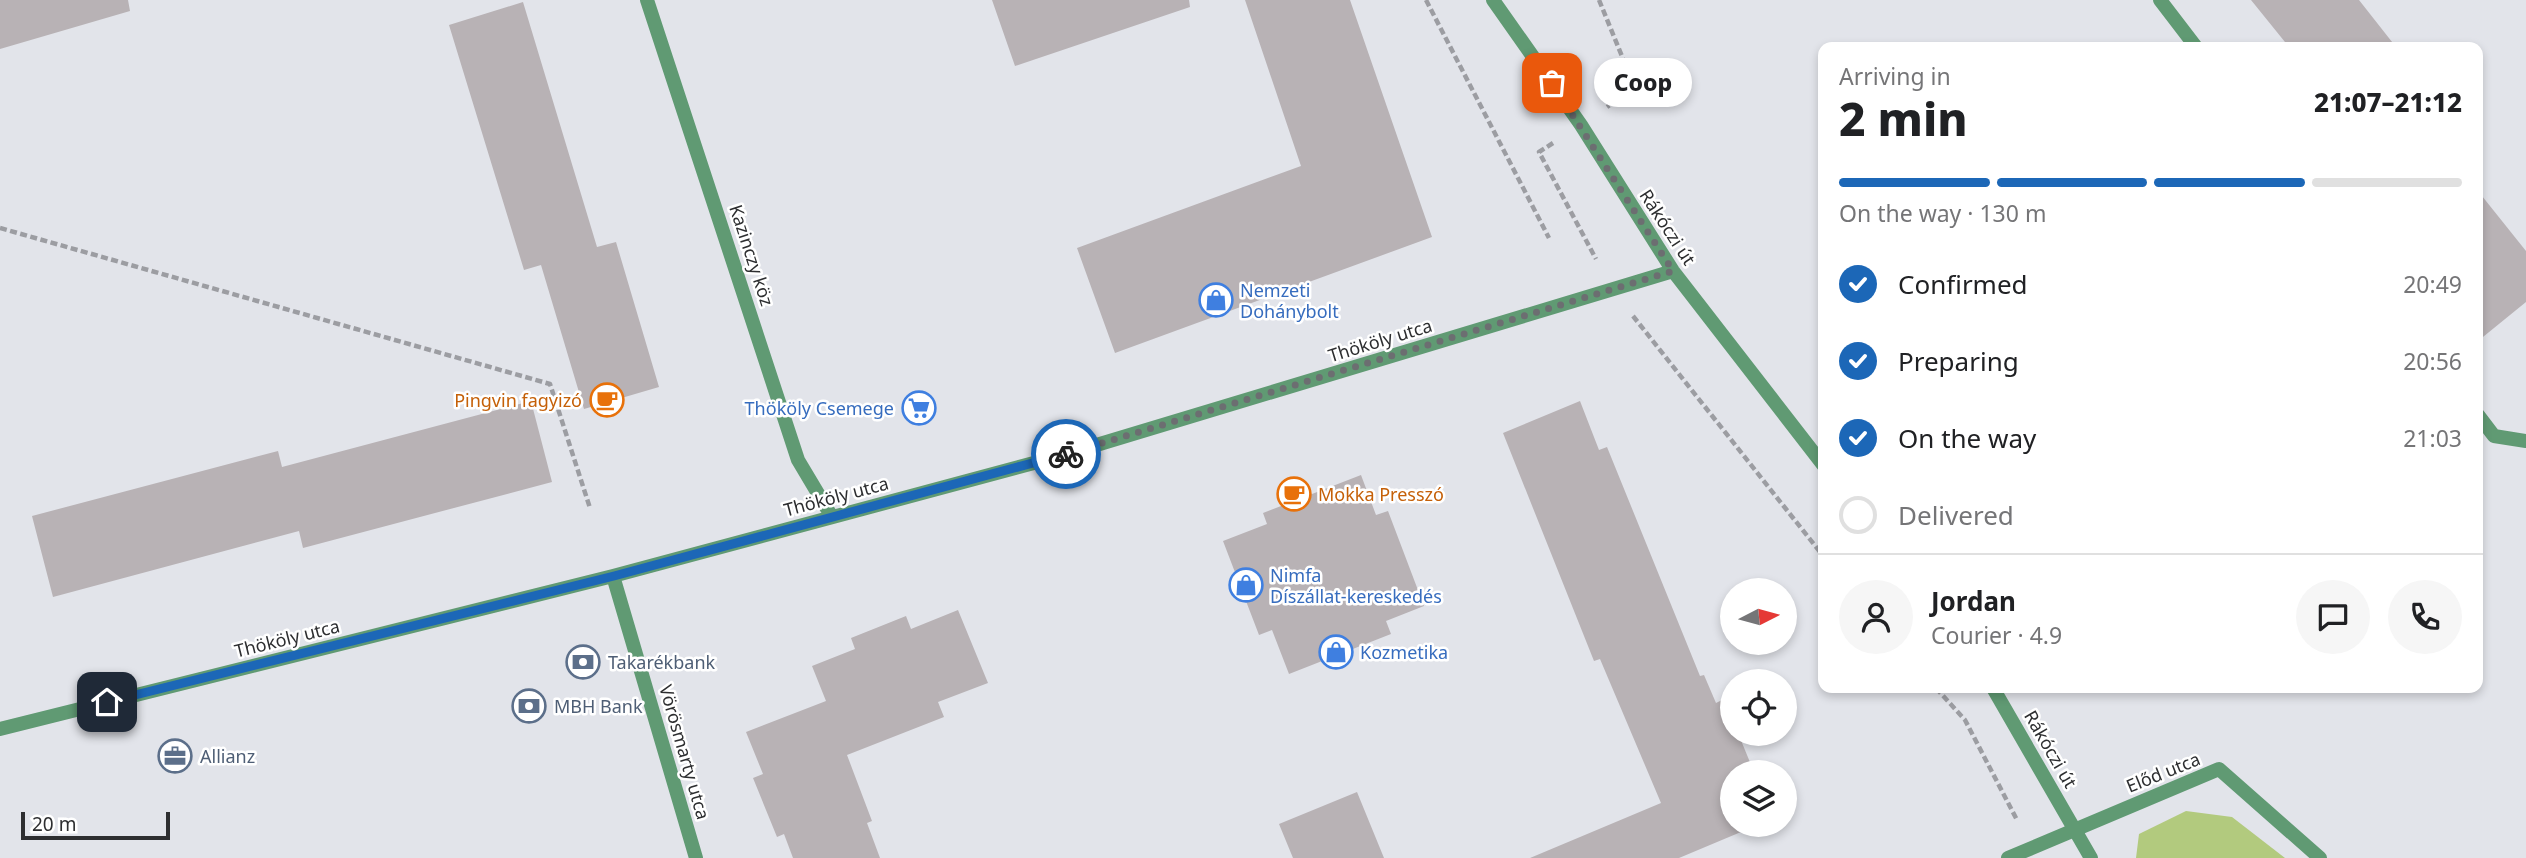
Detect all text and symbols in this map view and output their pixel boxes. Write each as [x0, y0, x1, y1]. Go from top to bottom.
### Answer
pin [1522, 53, 1582, 113]
callout: Coop [1594, 58, 1692, 108]
text: Arriving in [1839, 60, 1951, 92]
icon: bag [1533, 64, 1571, 102]
text: Coop [1614, 66, 1672, 98]
text: 21:07–21:12 [2314, 84, 2462, 120]
text: 2 min [1839, 87, 1968, 149]
street label: Rákóczi út [1635, 184, 1702, 270]
text: On the way · 130 m [1839, 197, 2046, 229]
street label: Kazinczy köz [724, 201, 780, 309]
icon: check [1839, 265, 1877, 303]
text: Confirmed [1898, 266, 2028, 302]
text: 20:49 [2403, 268, 2462, 300]
place label: Nemzeti Dohánybolt [1240, 278, 1339, 323]
shop icon: Nemzeti Dohánybolt [1197, 281, 1235, 319]
street label: Thököly utca [1325, 313, 1435, 367]
icon: check [1839, 342, 1877, 380]
text: Preparing [1898, 343, 2019, 379]
text: 20:56 [2403, 345, 2462, 377]
cafe icon: Pingvin fagyizó [588, 381, 626, 419]
place label: Pingvin fagyizó [454, 388, 582, 412]
supermarket icon: Thököly Csemege [900, 389, 938, 427]
place label: Thököly Csemege [745, 396, 894, 420]
courier [1031, 419, 1101, 489]
icon: check [1839, 419, 1877, 457]
text: On the way [1898, 420, 2036, 456]
text: 21:03 [2403, 422, 2462, 454]
icon: bike [1047, 435, 1085, 473]
street label: Thököly utca [781, 471, 891, 521]
cafe icon: Mokka Presszó [1275, 475, 1313, 513]
place label: Mokka Presszó [1318, 482, 1444, 506]
text: Delivered [1898, 497, 2014, 533]
place label: Nimfa Díszállat-kereskedés [1270, 563, 1442, 608]
shop icon: Nimfa Díszállat-kereskedés [1227, 566, 1265, 604]
north arrow [1720, 578, 1797, 654]
map controls [1720, 578, 1797, 837]
button: person [1839, 580, 1913, 654]
button: chat [2296, 580, 2370, 654]
button: phone [2388, 580, 2462, 654]
text: Jordan [1931, 583, 2016, 619]
street label: Thököly utca [232, 613, 342, 663]
text: Courier · 4.9 [1931, 619, 2062, 651]
shop icon: Kozmetika [1317, 633, 1355, 671]
place label: Kozmetika [1360, 640, 1448, 664]
bank icon: Takarékbank [564, 643, 602, 681]
place label: Takarékbank [608, 650, 716, 674]
button: locate [1720, 669, 1797, 746]
pin [77, 672, 137, 732]
street label: Vörösmarty utca [654, 682, 716, 822]
icon: home [88, 683, 126, 721]
bank icon: MBH Bank [510, 687, 548, 725]
place label: MBH Bank [554, 694, 643, 718]
street label: Rákóczi út [2019, 706, 2083, 793]
office icon: Allianz [156, 737, 194, 775]
place label: Allianz [200, 744, 255, 768]
street label: Előd utca [2123, 746, 2203, 798]
button: layers [1720, 760, 1797, 837]
scale bar [21, 809, 170, 841]
text: 20 m [32, 811, 76, 837]

